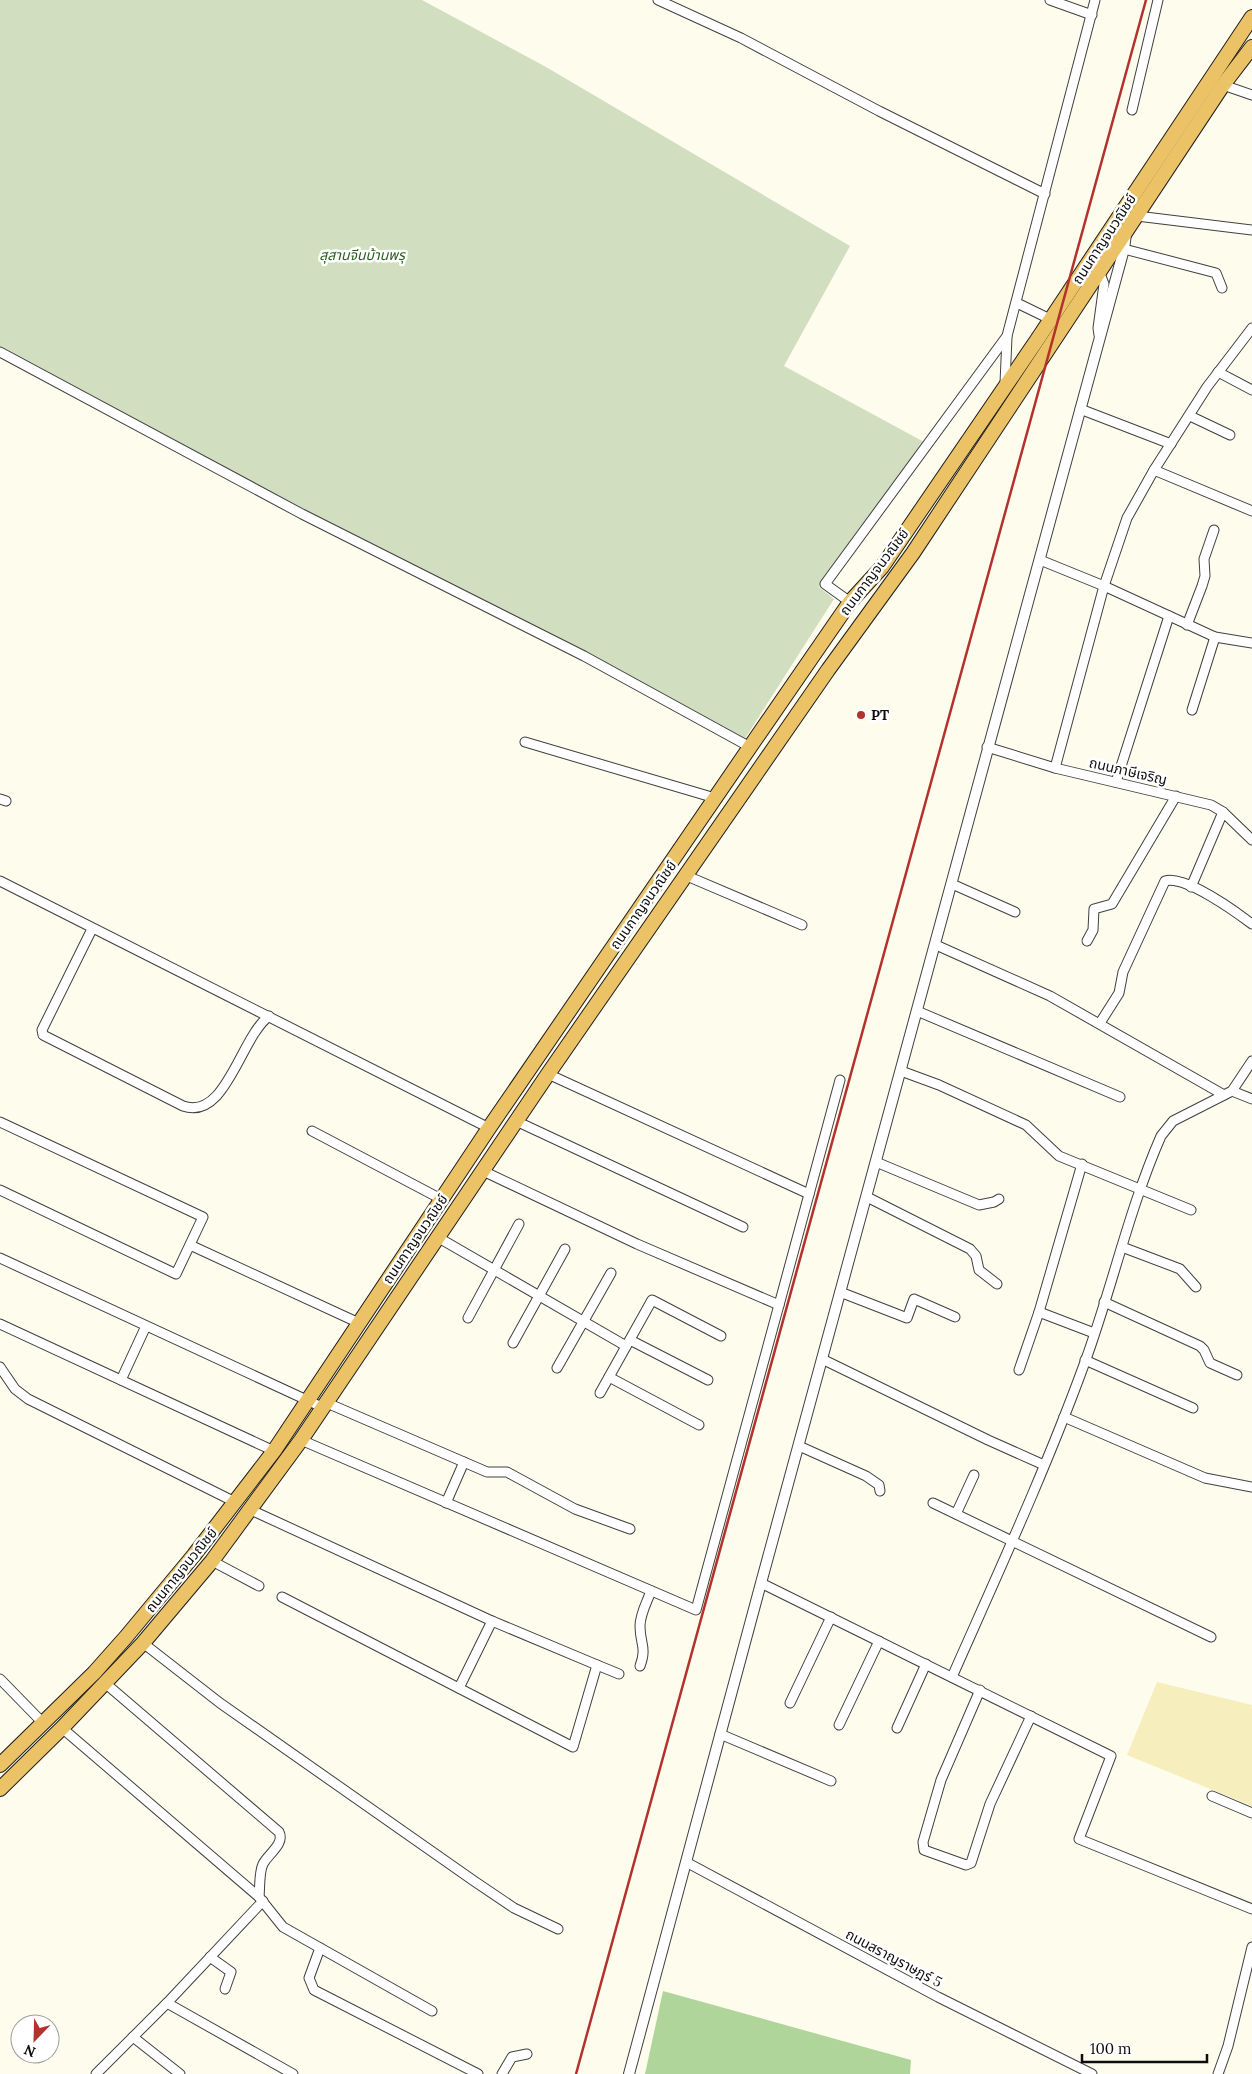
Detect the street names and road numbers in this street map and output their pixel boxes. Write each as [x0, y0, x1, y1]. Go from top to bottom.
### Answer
street label: ถนนกาญจนวณิชย์ [1068, 190, 1140, 288]
street label: ถนนกาญจนวณิชย์ [835, 525, 913, 619]
street label: ถนนภาษีเจริญ [1087, 753, 1169, 789]
street label: ถนนกาญจนวณิชย์ [606, 857, 680, 953]
street label: ถนนกาญจนวณิชย์ [378, 1191, 452, 1287]
street label: ถนนกาญจนวณิชย์ [141, 1524, 221, 1616]
street label: ถนนสราญราษฎร์ 5 [843, 1925, 945, 1991]

